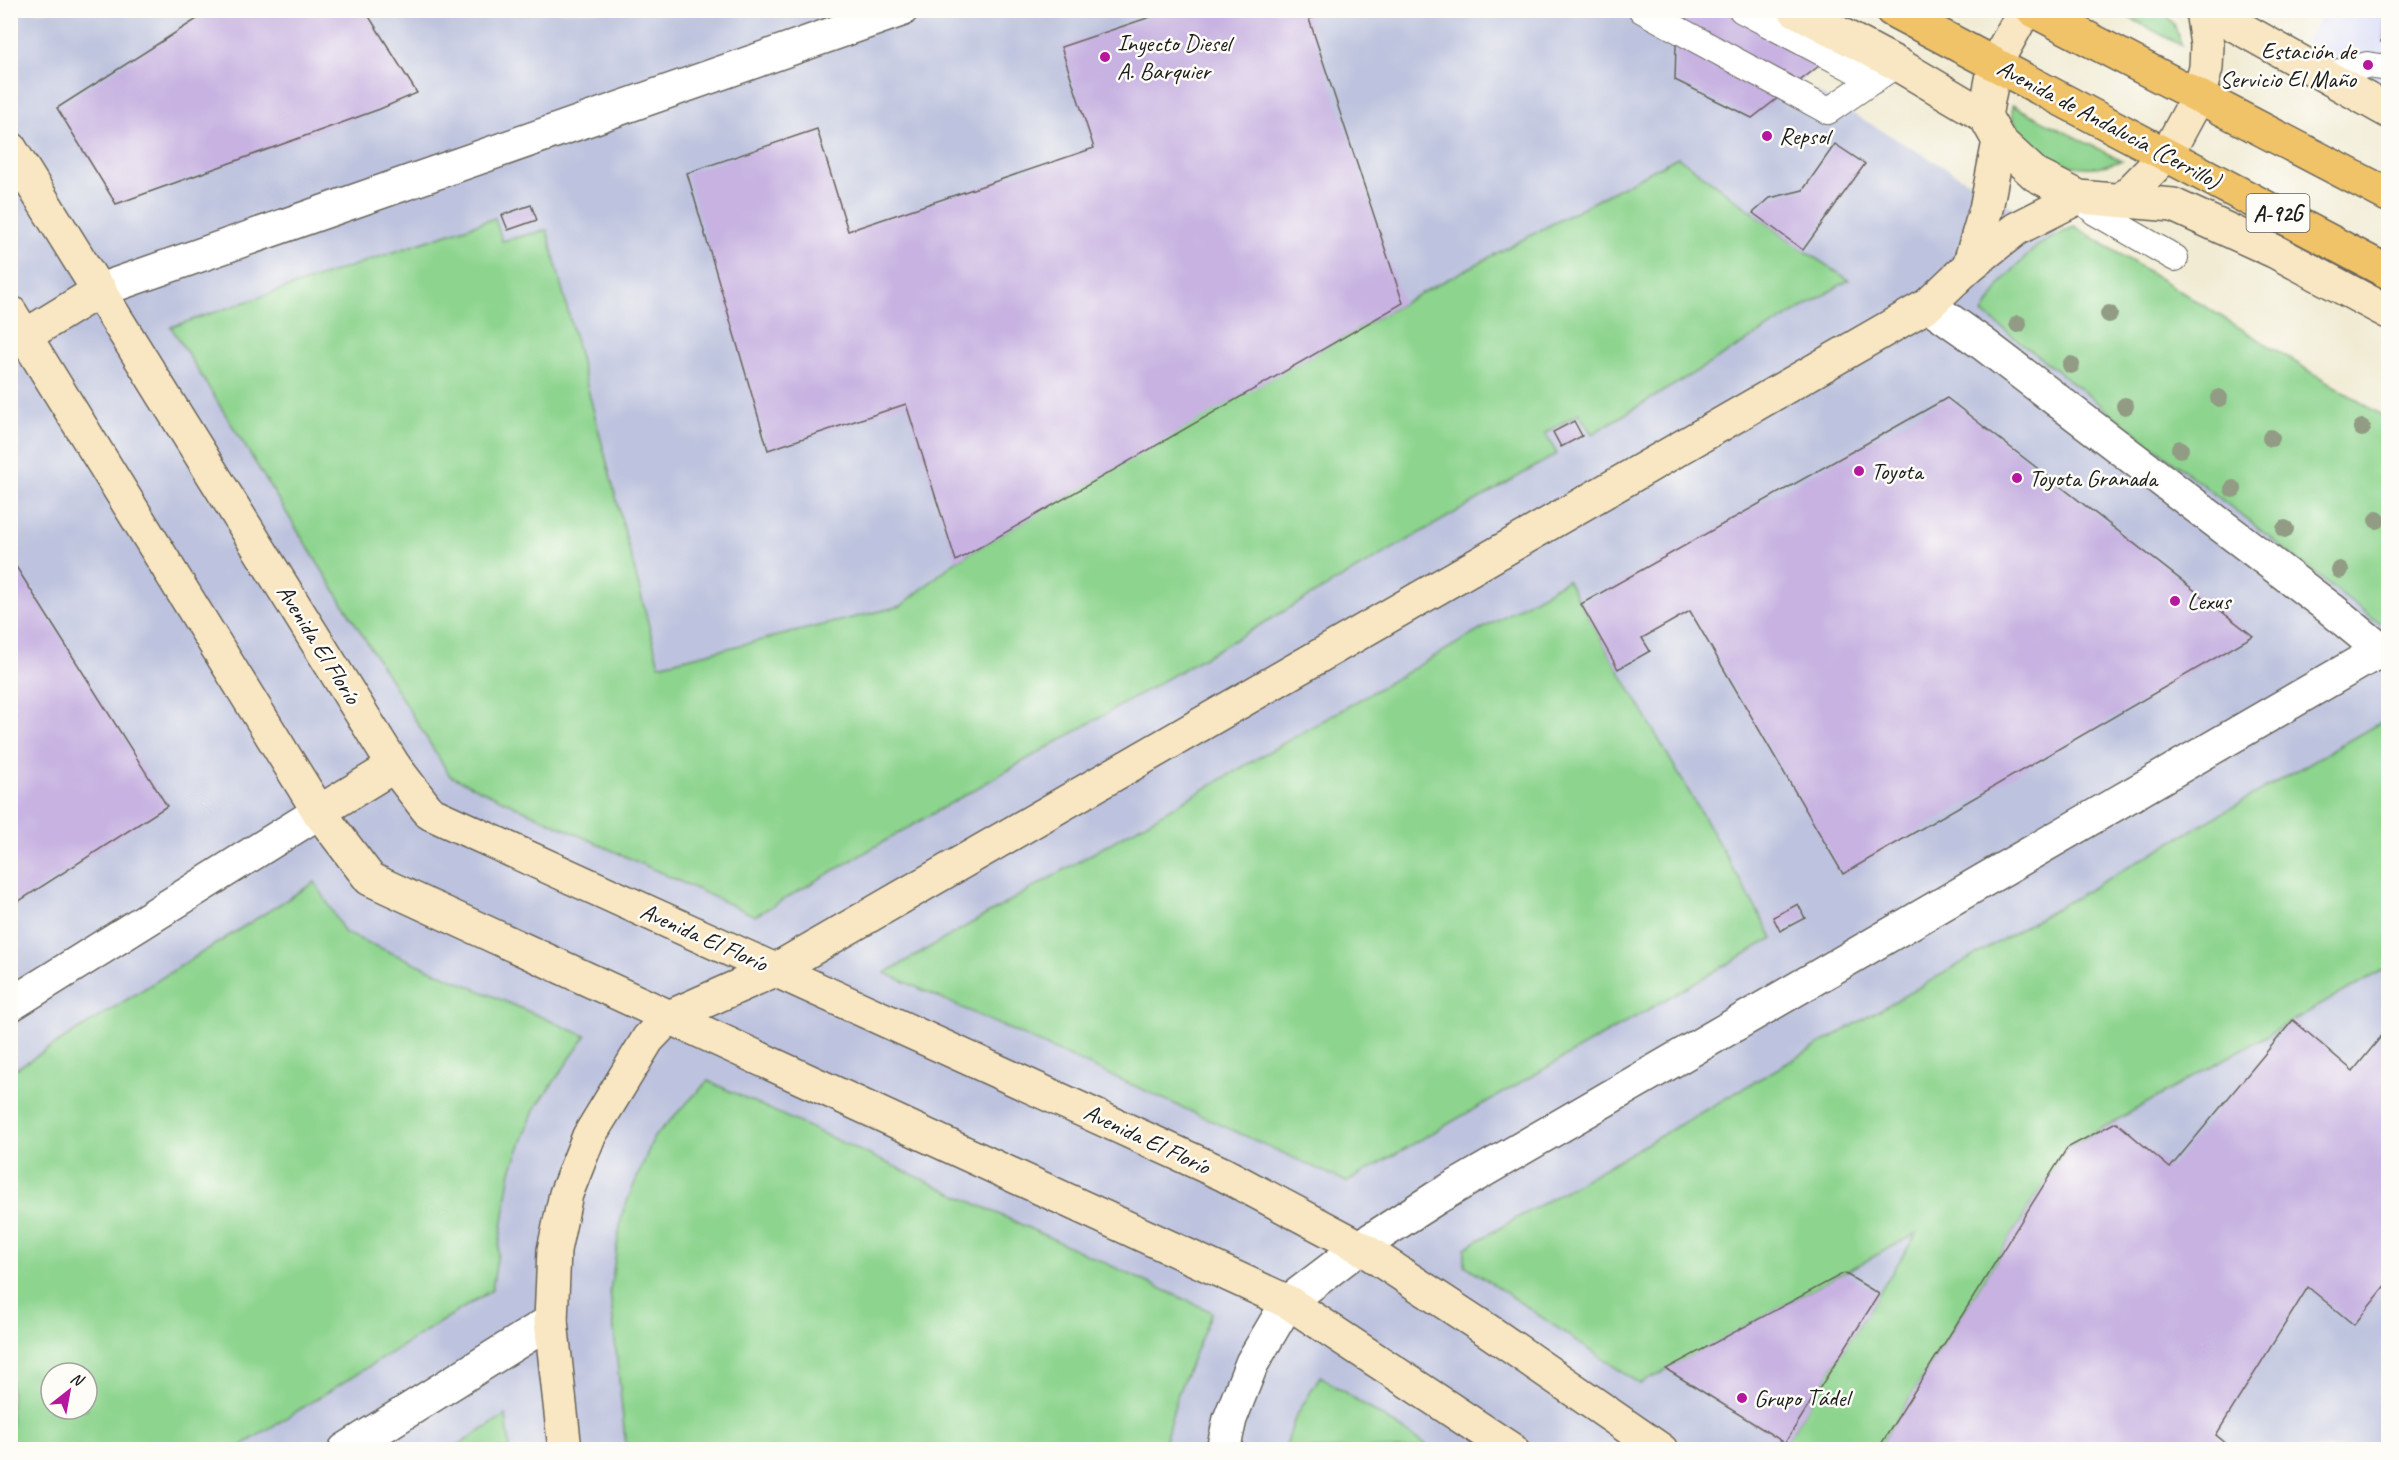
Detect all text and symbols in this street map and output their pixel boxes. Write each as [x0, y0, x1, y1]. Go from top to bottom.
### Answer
place label: Inyecto Diesel A. Barquier [1117, 28, 1234, 86]
place label: Estación de Servicio El Maño [2219, 36, 2358, 94]
marker: Inyecto Diesel A. Barquier [1098, 50, 1112, 64]
street label: Avenida de Andalucía (Cerrillo) [1992, 52, 2227, 196]
marker: Estación de Servicio El Maño [2361, 58, 2375, 72]
place label: Repsol [1779, 121, 1833, 151]
marker: Repsol [1760, 129, 1774, 143]
road number: A-92G [2246, 194, 2310, 232]
place label: Toyota [1871, 456, 1925, 486]
place label: Toyota Granada [2029, 463, 2159, 493]
marker: Toyota [1852, 464, 1866, 478]
marker: Toyota Granada [2010, 471, 2024, 485]
street label: Avenida El Florío [270, 579, 368, 711]
place label: Lexus [2187, 586, 2232, 616]
marker: Lexus [2168, 594, 2182, 608]
street label: Avenida El Florío [636, 896, 773, 979]
street label: Avenida El Florío [1079, 1097, 1216, 1182]
north arrow [39, 1361, 99, 1421]
text: N [67, 1368, 88, 1392]
place label: Grupo Tádel [1754, 1383, 1853, 1413]
marker: Grupo Tádel [1735, 1391, 1749, 1405]

